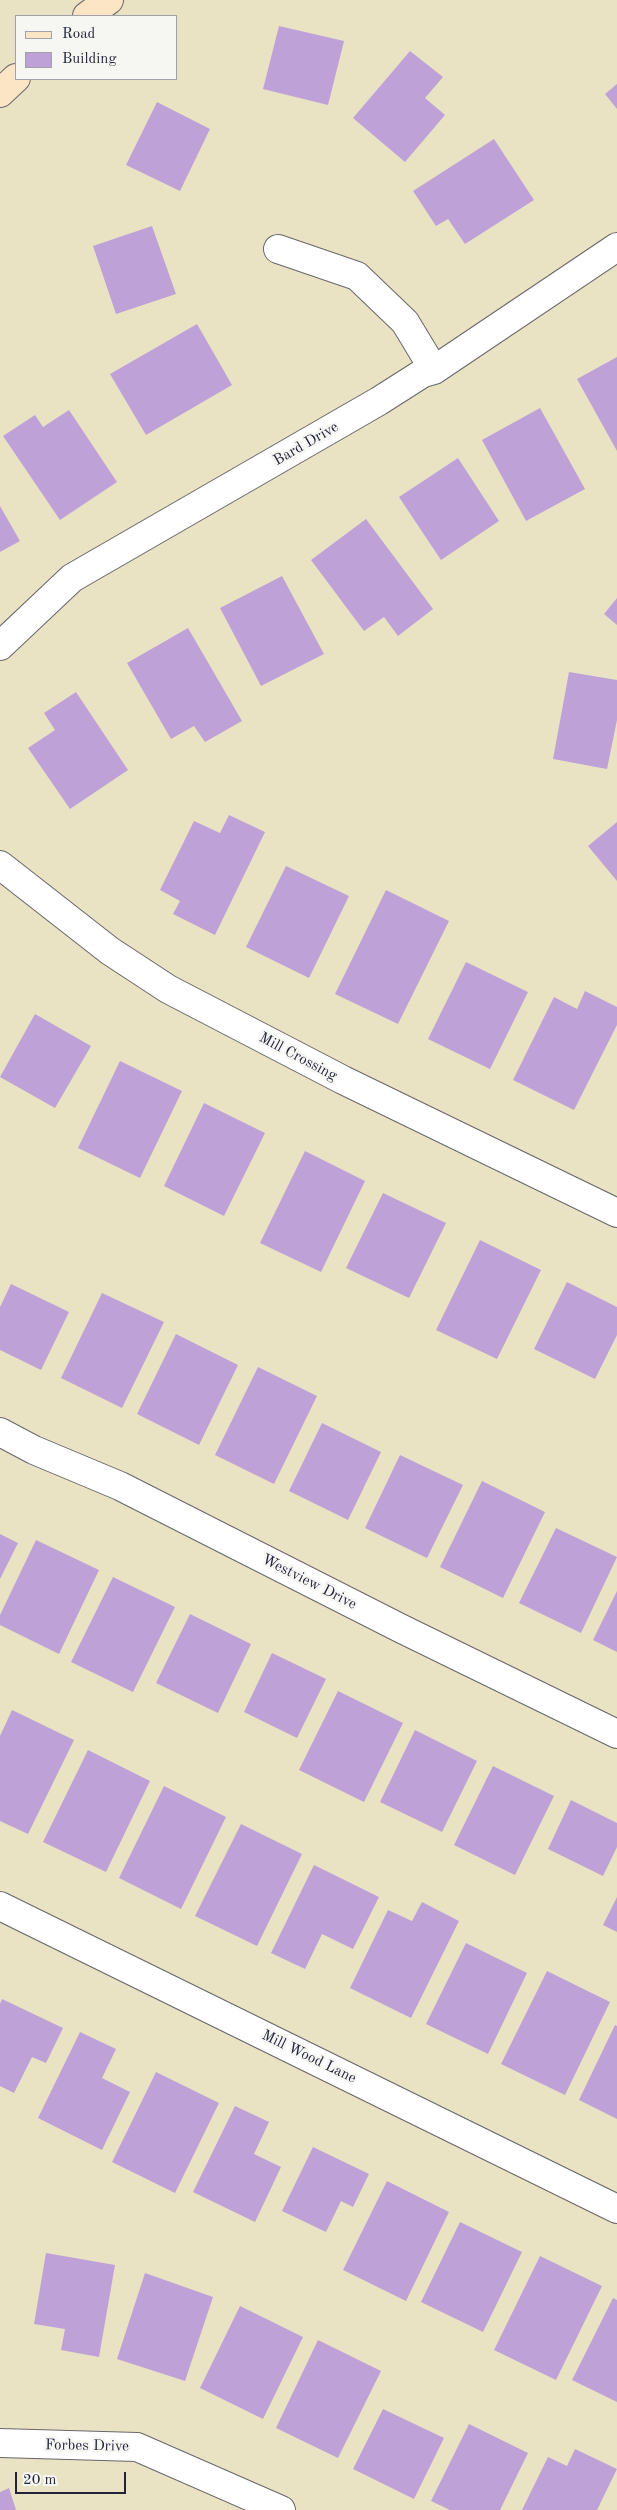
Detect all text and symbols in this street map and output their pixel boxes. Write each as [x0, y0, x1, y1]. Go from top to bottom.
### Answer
legend [15, 15, 178, 80]
text: Road [62, 27, 95, 42]
text: Building [62, 52, 117, 67]
street label: Bard Drive [270, 418, 342, 470]
street label: Mill Crossing [256, 1029, 340, 1085]
street label: Westview Drive [259, 1550, 359, 1614]
street label: Mill Wood Lane [259, 2026, 359, 2088]
street label: Forbes Drive [45, 2436, 129, 2456]
scale bar [18, 2462, 129, 2494]
text: 20 m [23, 2473, 57, 2488]

